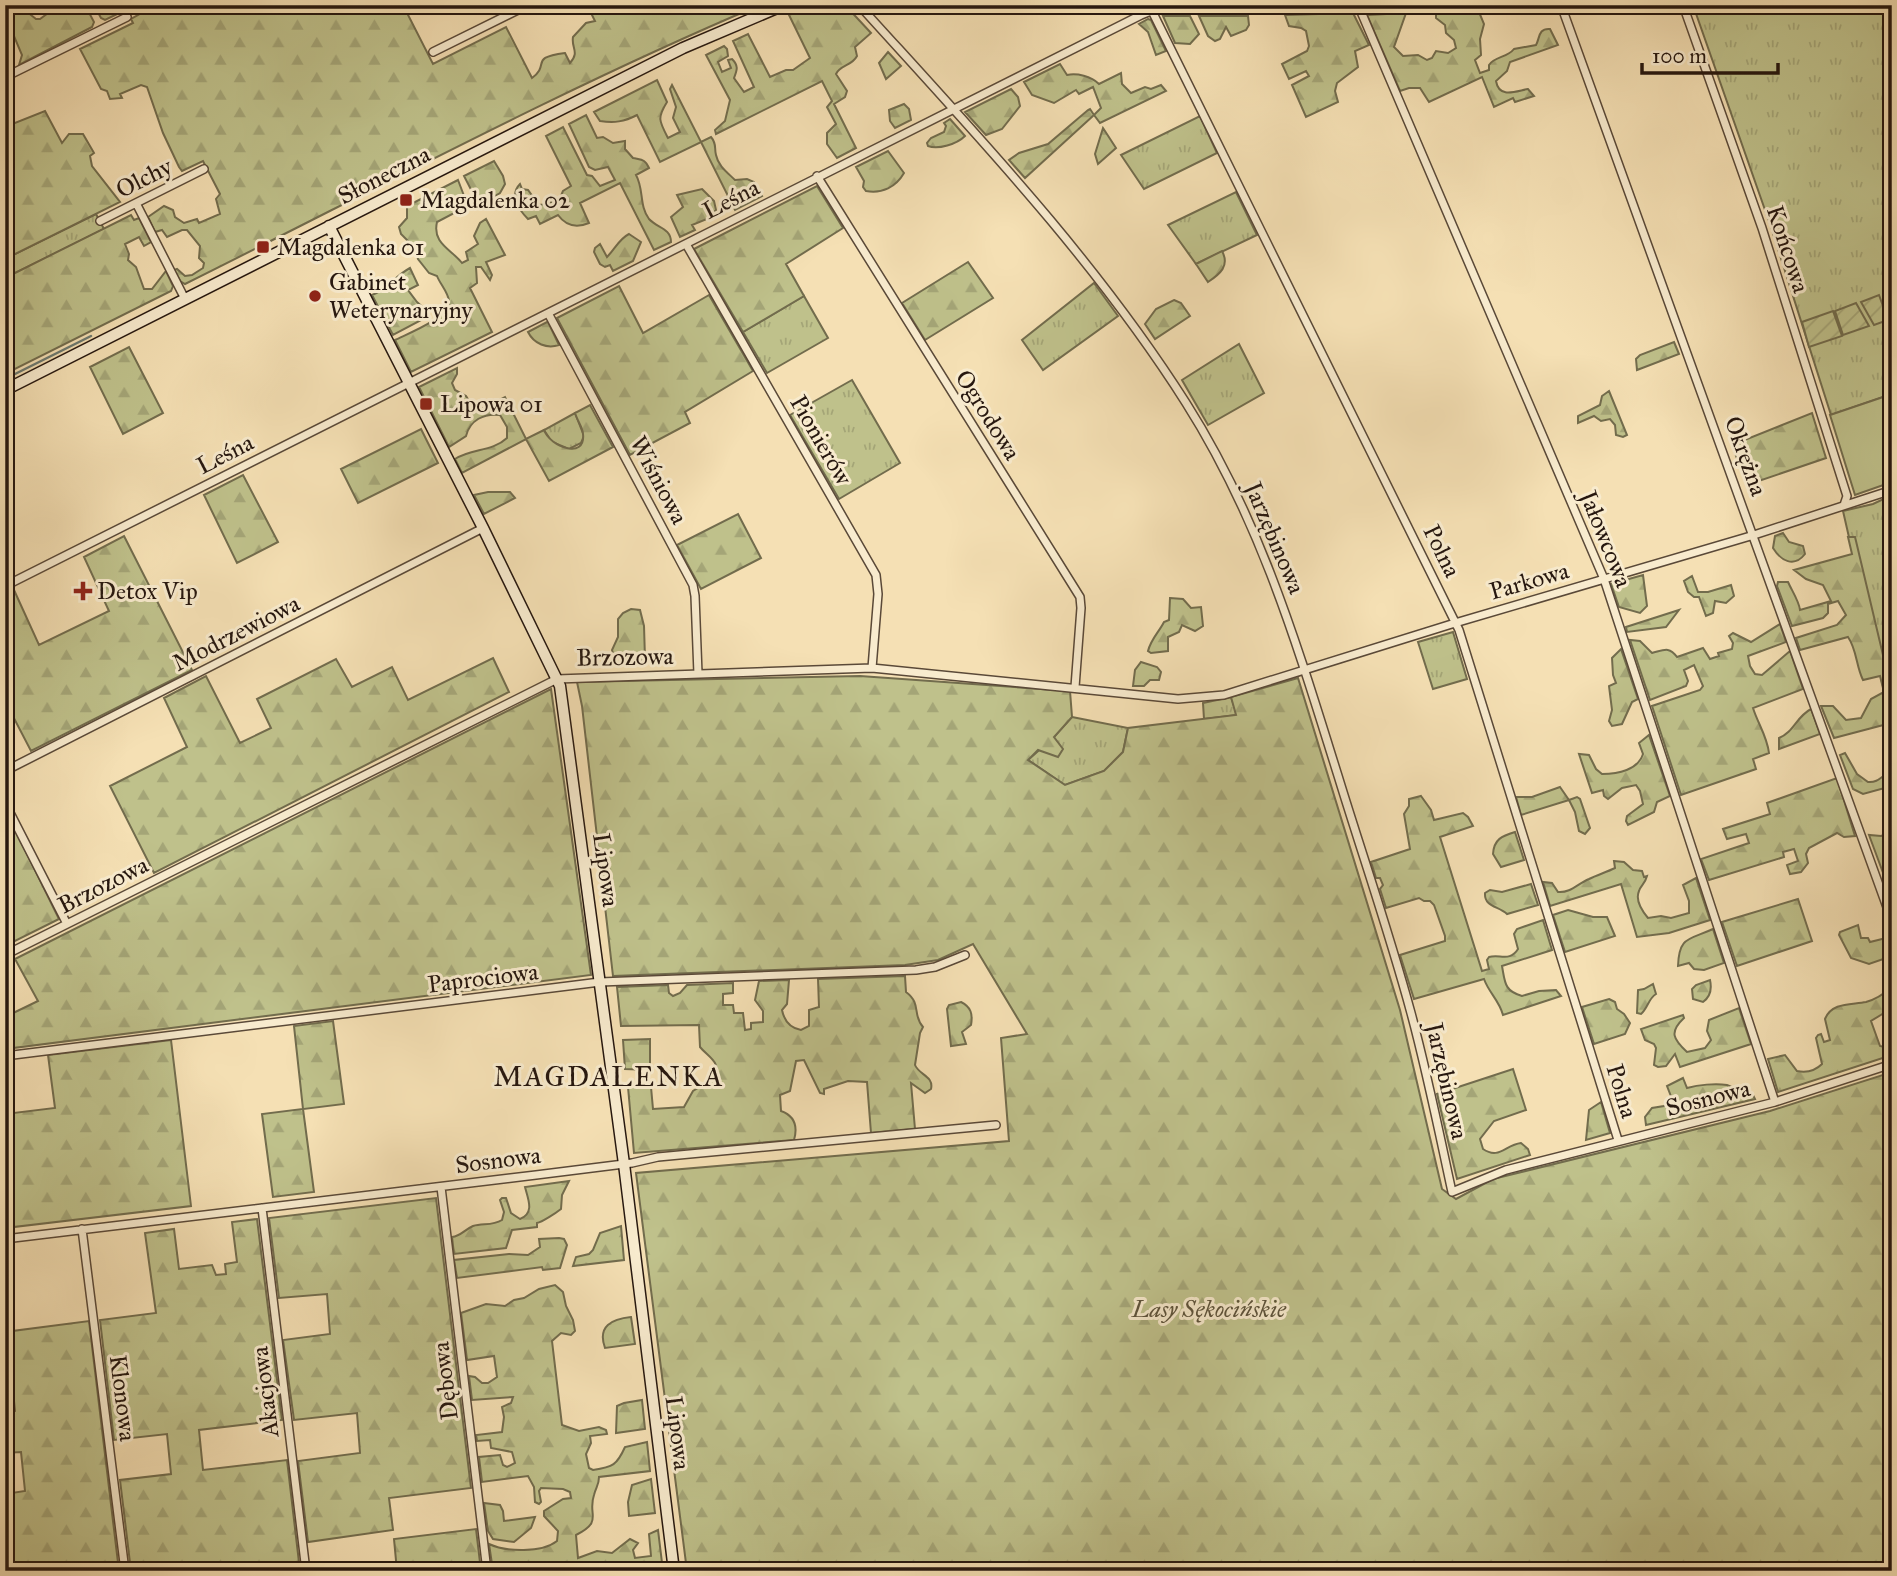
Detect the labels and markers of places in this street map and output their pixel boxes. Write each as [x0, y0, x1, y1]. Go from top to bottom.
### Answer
place label: Magdalenka 02 [420, 185, 570, 215]
marker: Magdalenka 02 [398, 192, 414, 208]
place label: Magdalenka 01 [277, 232, 424, 262]
marker: Magdalenka 01 [255, 239, 271, 255]
place label: Gabinet Weterynaryjny [329, 267, 473, 325]
marker: Gabinet Weterynaryjny [307, 288, 323, 304]
place label: Lipowa 01 [440, 389, 543, 419]
marker: Lipowa 01 [418, 396, 434, 412]
place label: Detox Vip [97, 576, 198, 606]
marker: Detox Vip [75, 583, 91, 599]

